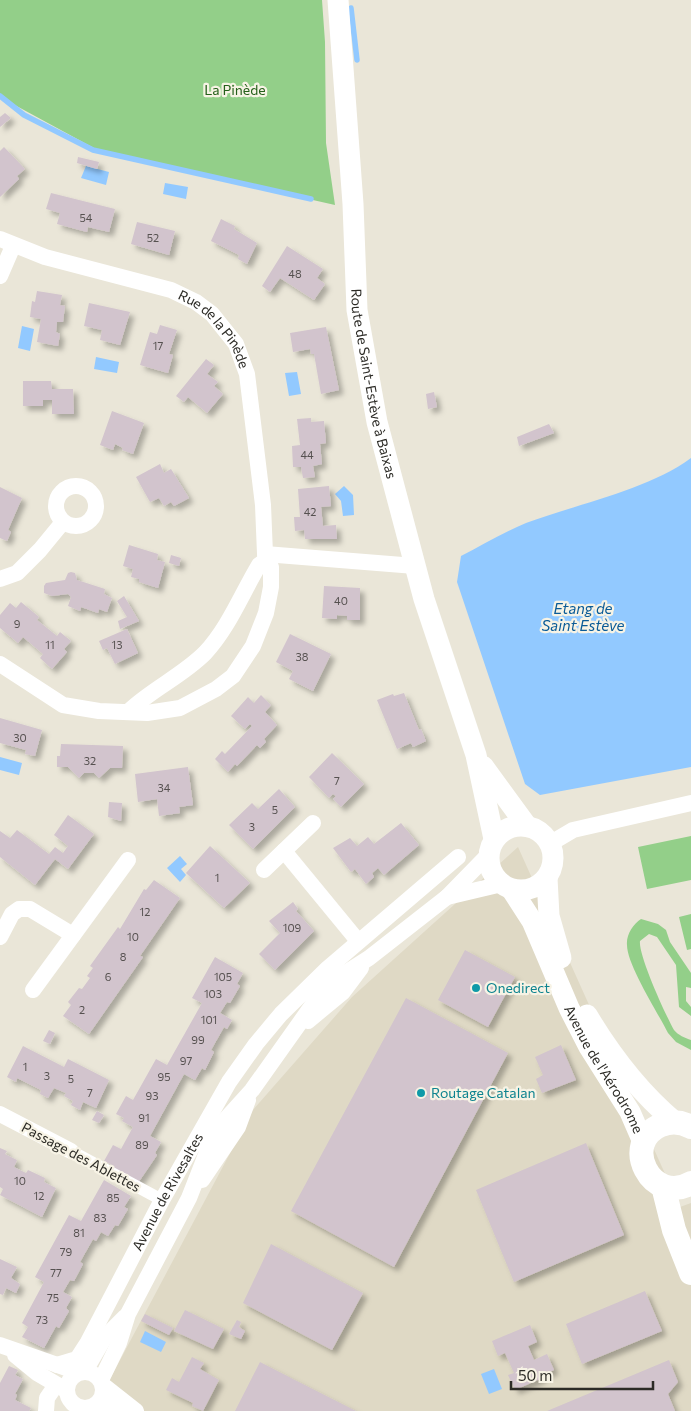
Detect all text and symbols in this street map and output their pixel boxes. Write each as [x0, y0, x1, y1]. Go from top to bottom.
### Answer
park label: La Pinède [204, 81, 266, 98]
house number: 54 [80, 211, 93, 224]
house number: 52 [147, 231, 159, 244]
house number: 48 [288, 267, 302, 280]
street label: Rue de la Pinède [176, 286, 253, 370]
street label: Route de Saint-Estève à Baixas [348, 288, 401, 480]
house number: 17 [153, 339, 163, 352]
house number: 44 [300, 448, 314, 461]
house number: 42 [304, 505, 316, 518]
house number: 40 [334, 594, 348, 607]
water label: Etang de Saint Estève [542, 599, 625, 634]
house number: 9 [14, 617, 21, 630]
house number: 11 [45, 638, 55, 651]
house number: 13 [112, 638, 122, 651]
house number: 38 [296, 650, 309, 663]
house number: 30 [13, 731, 27, 744]
house number: 32 [84, 754, 96, 767]
house number: 7 [334, 774, 340, 787]
house number: 34 [158, 781, 171, 794]
house number: 5 [272, 803, 278, 816]
house number: 3 [249, 820, 255, 833]
house number: 1 [215, 871, 219, 884]
house number: 12 [140, 905, 150, 918]
house number: 109 [283, 921, 302, 934]
house number: 10 [127, 930, 139, 943]
house number: 8 [120, 950, 127, 963]
house number: 6 [105, 970, 112, 983]
house number: 105 [214, 970, 232, 983]
place label: Onedirect [486, 979, 550, 996]
marker: Onedirect [470, 982, 482, 994]
house number: 103 [204, 987, 222, 1000]
street label: Avenue de l'Aérodrome [561, 1002, 647, 1136]
house number: 2 [79, 1003, 85, 1016]
house number: 101 [201, 1013, 217, 1026]
house number: 99 [191, 1033, 205, 1046]
house number: 97 [180, 1054, 192, 1067]
house number: 1 [23, 1060, 27, 1073]
house number: 3 [44, 1069, 50, 1082]
house number: 95 [158, 1070, 171, 1083]
house number: 5 [68, 1072, 74, 1085]
place label: Routage Catalan [431, 1084, 536, 1101]
house number: 7 [87, 1086, 93, 1099]
marker: Routage Catalan [415, 1087, 427, 1099]
house number: 93 [146, 1089, 158, 1102]
house number: 91 [138, 1111, 150, 1124]
street label: Passage des Ablettes [19, 1118, 144, 1195]
street label: Avenue de Rivesaltes [128, 1130, 206, 1253]
house number: 89 [135, 1138, 149, 1151]
house number: 10 [14, 1174, 26, 1187]
house number: 12 [34, 1189, 44, 1202]
house number: 85 [107, 1191, 120, 1204]
house number: 83 [94, 1211, 106, 1224]
house number: 81 [73, 1226, 85, 1239]
house number: 79 [60, 1245, 73, 1258]
house number: 77 [50, 1266, 62, 1279]
house number: 75 [47, 1291, 59, 1304]
house number: 73 [36, 1313, 48, 1326]
scale bar [511, 1358, 654, 1390]
text: 50 m [518, 1366, 552, 1384]

